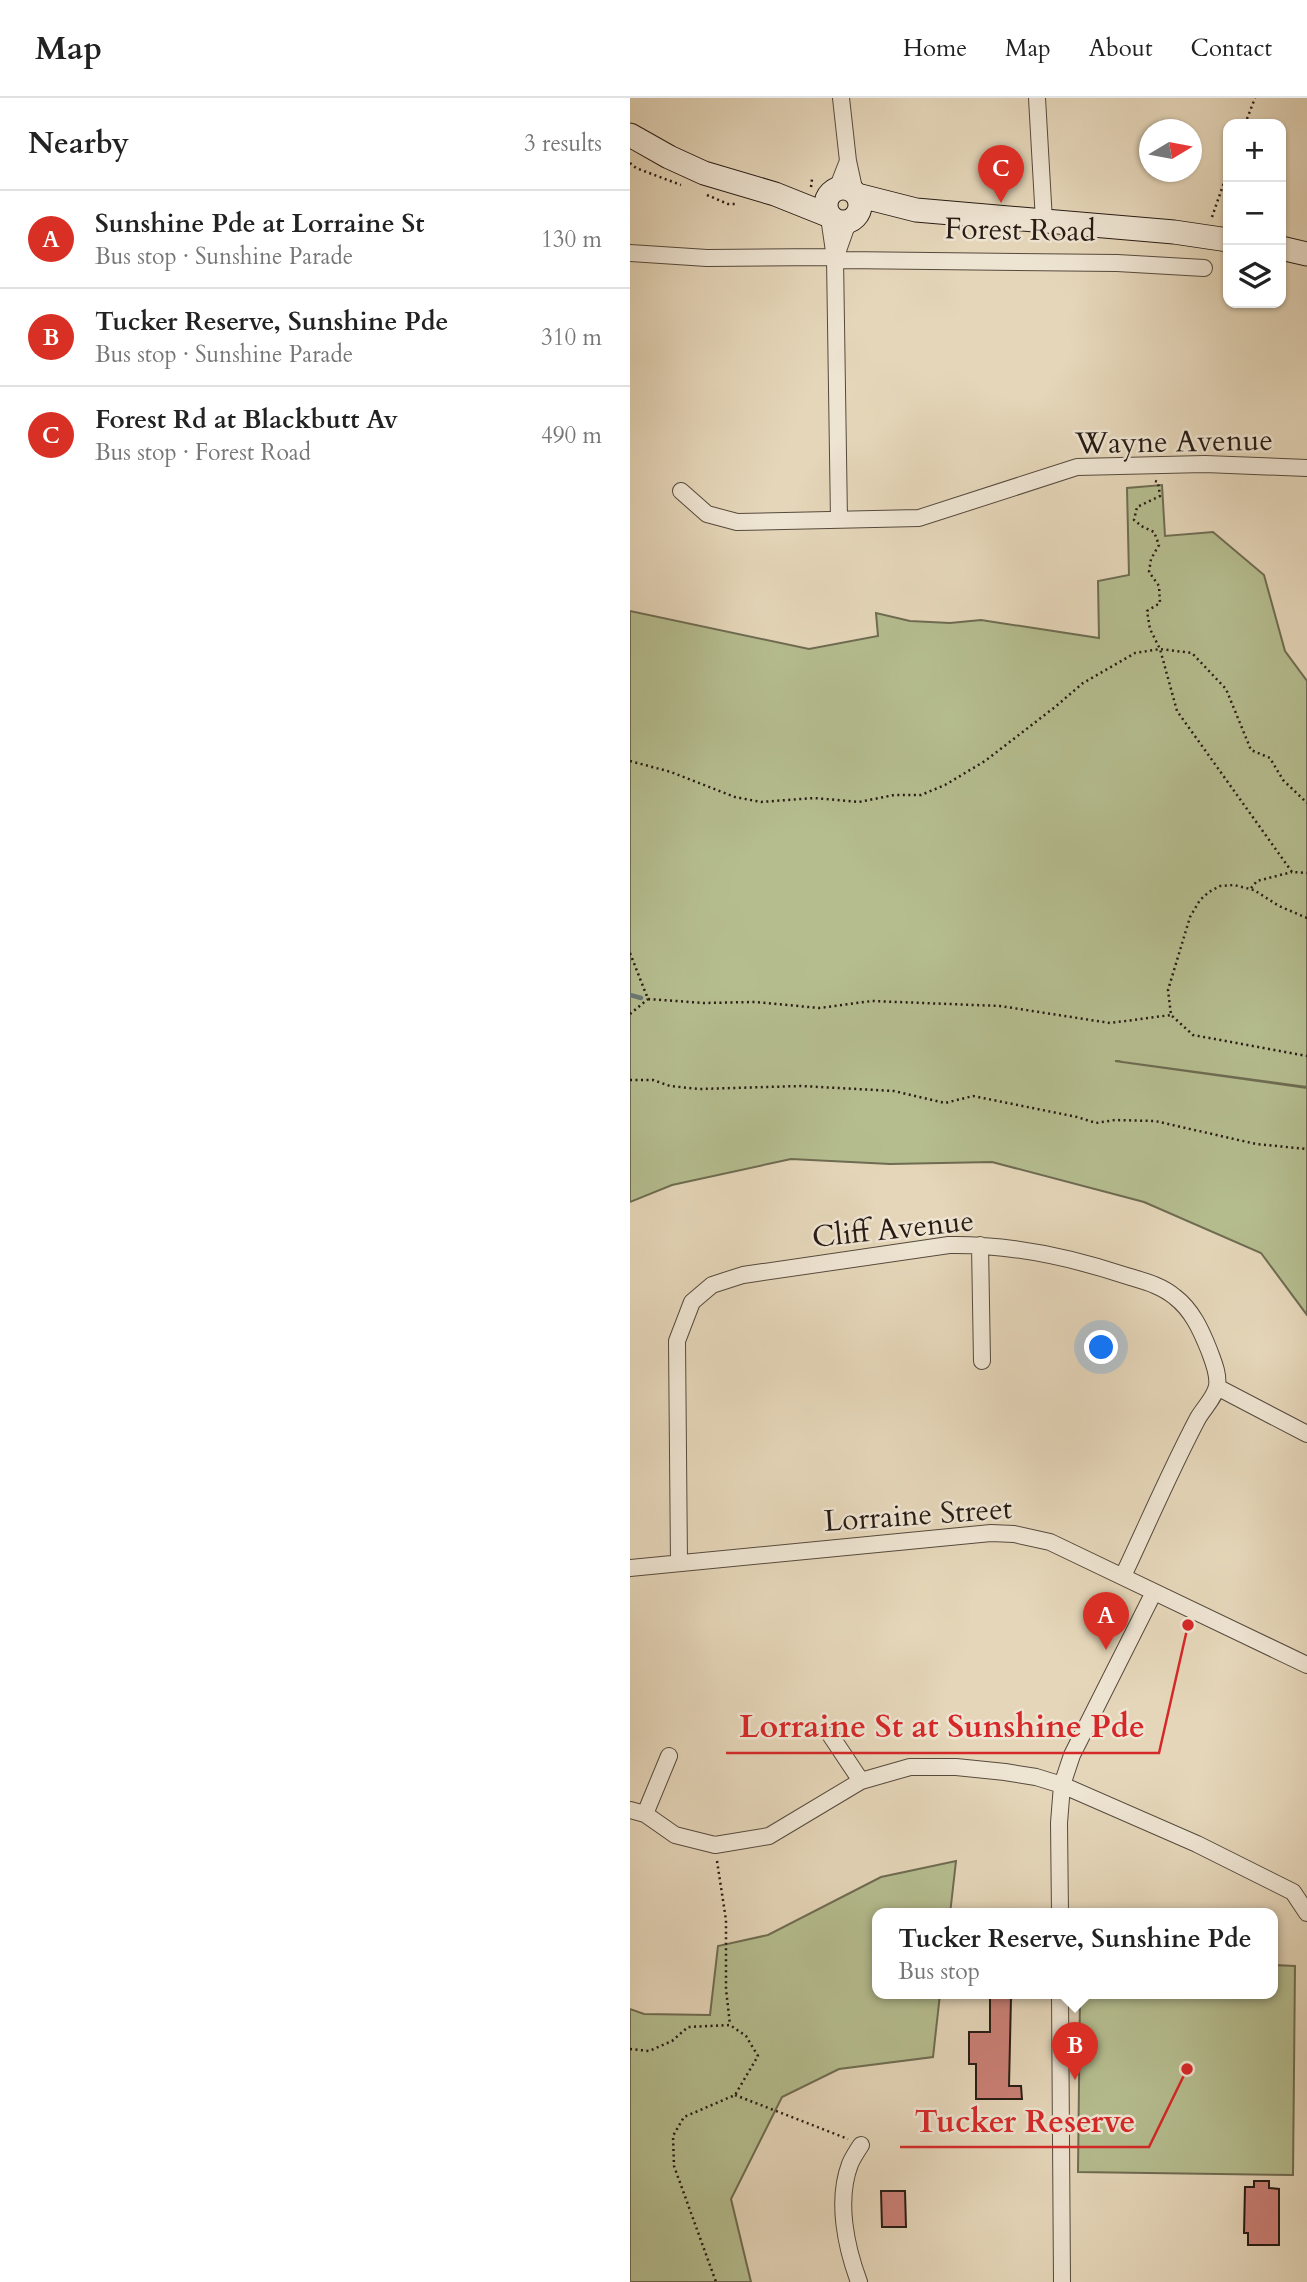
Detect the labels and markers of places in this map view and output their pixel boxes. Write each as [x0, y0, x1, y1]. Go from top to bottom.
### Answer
pin: C [978, 145, 1024, 203]
pin: A [1083, 1592, 1129, 1650]
callout: Lorraine St at Sunshine Pde [726, 1700, 1159, 1753]
pin: B [1052, 2022, 1098, 2080]
callout: Tucker Reserve [900, 2094, 1149, 2147]

